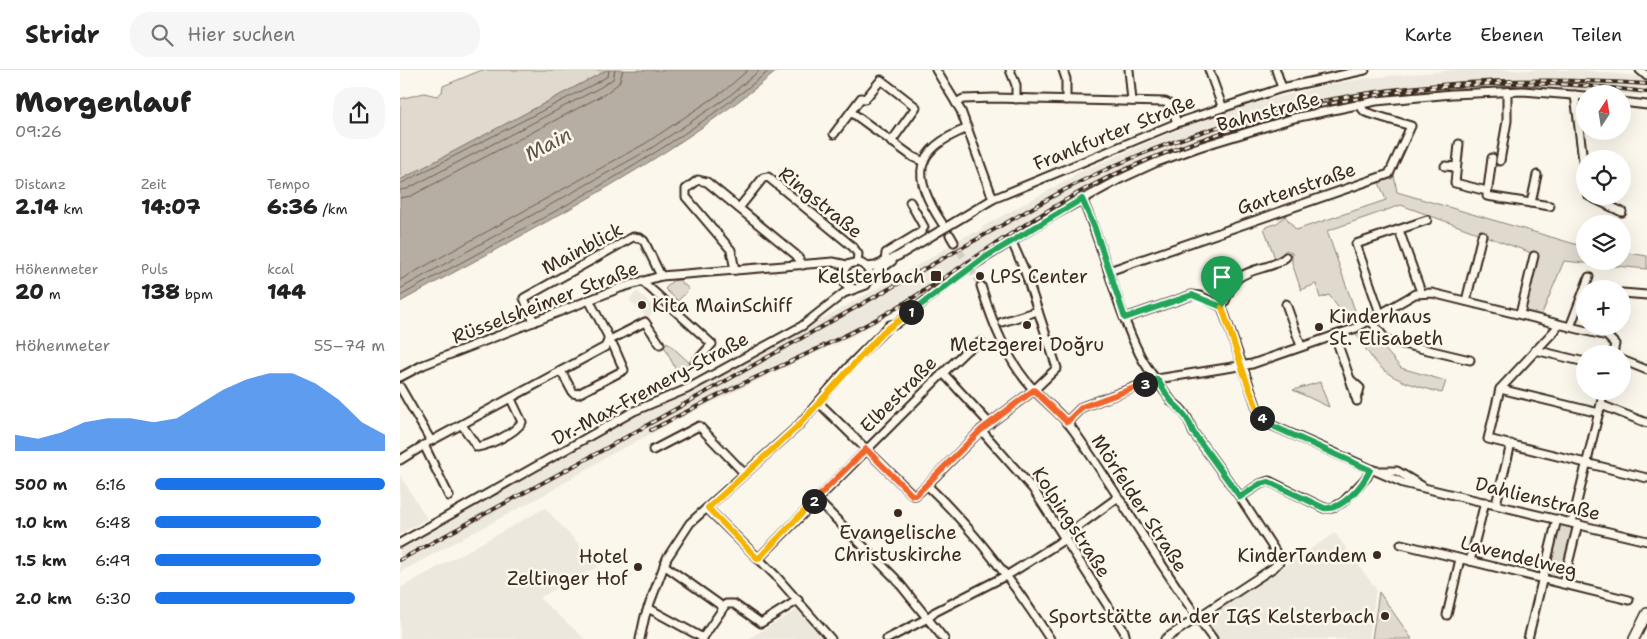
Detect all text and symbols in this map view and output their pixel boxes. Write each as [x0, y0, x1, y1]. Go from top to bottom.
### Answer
search box [130, 12, 480, 57]
text: Stridr [25, 19, 100, 51]
icon: search [148, 21, 176, 49]
text: Hier suchen [188, 22, 295, 47]
text: Karte [1405, 23, 1452, 47]
text: Ebenen [1480, 23, 1544, 47]
text: Teilen [1572, 23, 1622, 47]
text: Morgenlauf [15, 83, 191, 121]
north arrow [1576, 85, 1631, 140]
map controls [1576, 85, 1631, 400]
street label: Bahnstraße [1214, 86, 1322, 137]
button: share [333, 87, 385, 139]
street label: Frankfurter Straße [1030, 89, 1199, 176]
text: 09:26 [15, 121, 62, 142]
water label: Main [520, 121, 576, 167]
button: locate [1576, 150, 1631, 205]
street label: Gartenstraße [1233, 156, 1359, 220]
street label: Ringstraße [774, 161, 868, 244]
text: Distanz [15, 175, 66, 193]
text: Zeit [141, 175, 167, 193]
text: Tempo [267, 175, 310, 193]
text: 2.14 [15, 193, 58, 221]
text: 14:07 [141, 193, 201, 221]
text: 6:36 [267, 193, 318, 221]
text: km [58, 200, 83, 218]
text: /km [318, 200, 348, 218]
button: layers [1576, 215, 1631, 270]
street label: Mainblick [537, 217, 627, 280]
street label: Rüsselsheimer Straße [448, 255, 642, 350]
pin [1201, 256, 1243, 307]
text: Höhenmeter [15, 260, 98, 278]
text: Puls [141, 260, 168, 278]
text: kcal [267, 260, 294, 278]
icon: arrive [1208, 263, 1236, 291]
place label: Kelsterbach [818, 264, 925, 289]
place label: LPS Center [990, 264, 1088, 289]
marker: Kelsterbach [929, 269, 943, 283]
marker: LPS Center [974, 270, 986, 282]
text: 20 [15, 278, 44, 306]
text: 138 [141, 278, 180, 306]
text: 144 [267, 278, 306, 306]
button: + [1576, 280, 1631, 335]
text: m [44, 285, 61, 303]
text: bpm [180, 285, 213, 303]
place label: Kita MainSchiff [652, 293, 793, 318]
marker: Kita MainSchiff [636, 299, 648, 311]
pin: 1 [898, 300, 924, 324]
text: 1 [908, 303, 915, 321]
place label: Kinderhaus St. Elisabeth [1329, 304, 1443, 351]
marker: Metzgerei Doğru [1021, 319, 1033, 331]
marker: Kinderhaus St. Elisabeth [1313, 321, 1325, 333]
street label: Dr.-Max-Fremery-Straße [548, 326, 753, 451]
place label: Metzgerei Doğru [950, 332, 1104, 357]
text: Höhenmeter [15, 335, 110, 356]
text: 55–74 m [314, 335, 385, 356]
button: − [1576, 345, 1631, 400]
street label: Elbestraße [855, 351, 942, 438]
pin: 3 [1132, 372, 1158, 396]
text: 3 [1141, 375, 1150, 393]
pin: 4 [1250, 406, 1274, 430]
text: 4 [1258, 409, 1267, 427]
street label: Mörfelder Straße [1086, 430, 1193, 577]
street label: Kolpingstraße [1026, 462, 1117, 582]
street label: Dahlienstraße [1473, 471, 1603, 526]
text: 500 m [15, 474, 67, 495]
text: 6:16 [95, 474, 126, 495]
pin: 2 [802, 488, 826, 514]
text: 2 [810, 492, 819, 510]
marker: Evangelische Christuskirche [892, 507, 904, 519]
text: 1.0 km [15, 512, 67, 533]
text: 6:48 [95, 512, 131, 533]
place label: Evangelische Christuskirche [834, 520, 962, 567]
street label: Lavendelweg [1458, 530, 1580, 583]
place label: KinderTandem [1237, 543, 1367, 568]
place label: Hotel Zeltinger Hof [507, 544, 629, 591]
marker: KinderTandem [1371, 549, 1383, 561]
text: 1.5 km [15, 550, 67, 571]
text: 6:49 [95, 550, 131, 571]
marker: Hotel Zeltinger Hof [632, 561, 644, 573]
text: 2.0 km [15, 588, 72, 609]
text: 6:30 [95, 588, 131, 609]
place label: Sportstätte an der IGS Kelsterbach [1048, 604, 1375, 629]
marker: Sportstätte an der IGS Kelsterbach [1379, 610, 1391, 622]

